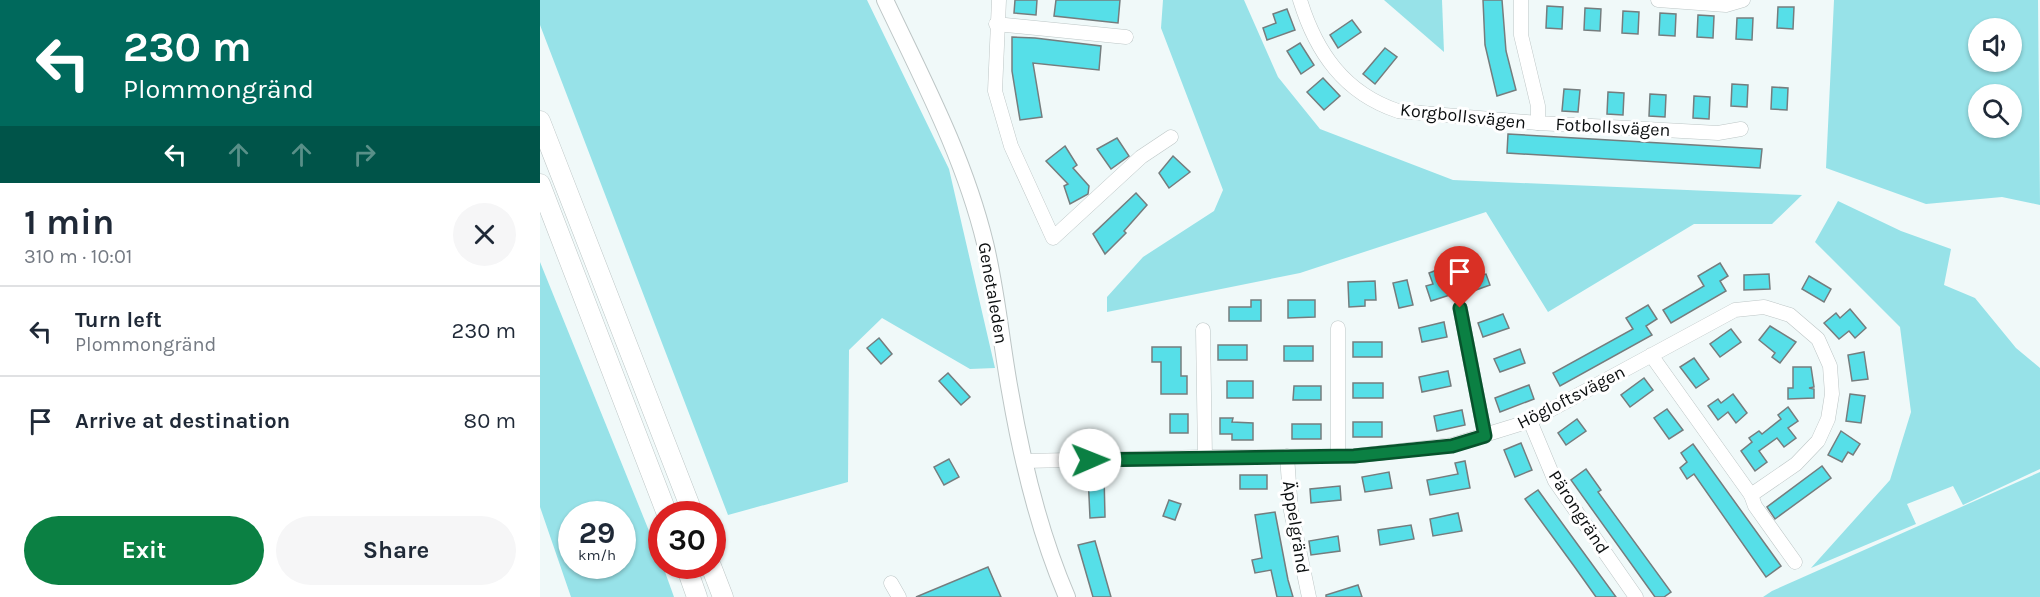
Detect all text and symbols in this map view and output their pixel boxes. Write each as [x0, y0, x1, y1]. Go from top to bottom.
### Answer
map controls [1968, 18, 2022, 138]
button: sound [1968, 18, 2022, 72]
text: 230 m [123, 22, 252, 72]
icon: left [24, 24, 102, 102]
text: Plommongränd [123, 73, 314, 105]
button: search [1968, 84, 2022, 138]
street label: Korgbollsvägen [1399, 98, 1527, 134]
street label: Fotbollsvägen [1555, 113, 1671, 141]
icon: left [159, 138, 192, 171]
icon: ahead [222, 138, 255, 171]
icon: ahead [285, 138, 318, 171]
icon: right [348, 138, 381, 171]
text: 1 min [24, 201, 114, 243]
button: close [453, 203, 516, 266]
street label: Genetaleden [973, 241, 1013, 345]
text: 310 m · 10:01 [24, 245, 132, 268]
pin [1434, 246, 1485, 308]
icon: arrive [1443, 255, 1476, 288]
text: Turn left [75, 307, 162, 333]
icon: left [24, 315, 57, 348]
text: 230 m [451, 318, 516, 344]
text: Plommongränd [75, 333, 216, 356]
street label: Högloftsvägen [1513, 360, 1629, 434]
icon: arrive [24, 405, 57, 438]
text: Arrive at destination [75, 408, 290, 434]
text: 80 m [464, 408, 516, 434]
position arrow [1058, 428, 1122, 492]
street label: Pärongränd [1544, 466, 1614, 558]
street label: Äppelgränd [1278, 479, 1314, 575]
speed limit sign: 30 [648, 501, 726, 579]
text: 29 [579, 515, 615, 551]
button: Exit [24, 516, 264, 585]
button: Share [276, 516, 516, 585]
text: km/h [578, 546, 616, 564]

